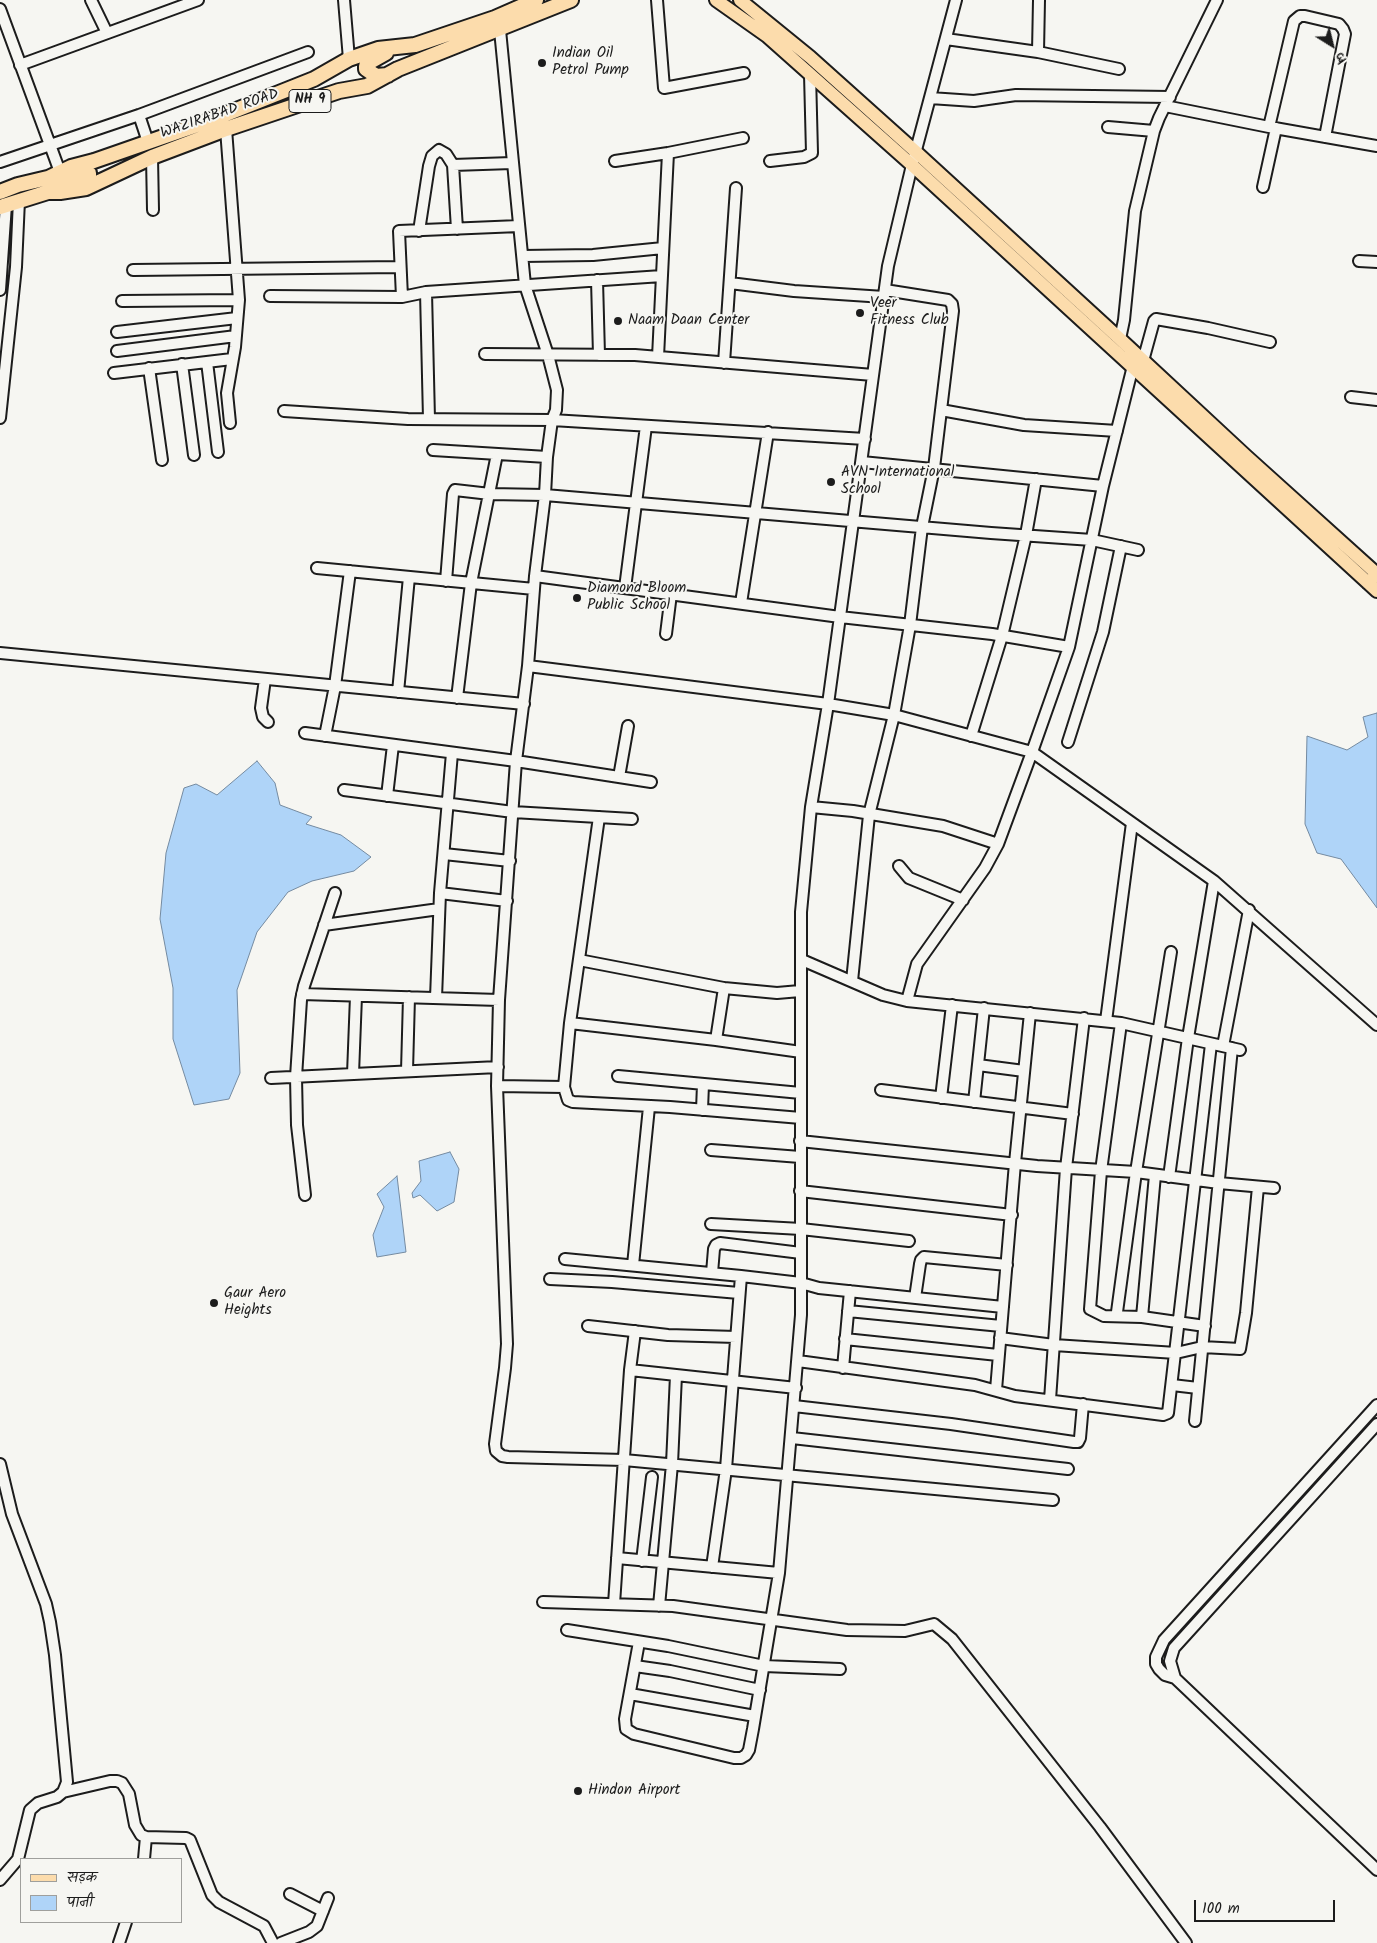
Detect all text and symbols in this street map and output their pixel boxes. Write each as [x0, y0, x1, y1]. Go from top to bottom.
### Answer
north arrow [1307, 20, 1357, 70]
place label: Indian Oil Petrol Pump [552, 45, 629, 80]
text: उ [1331, 46, 1351, 69]
marker: Indian Oil Petrol Pump [536, 57, 548, 69]
street label: WAZIRABAD ROAD [159, 86, 281, 144]
road number: NH 9 [289, 90, 331, 112]
place label: Veer Fitness Club [870, 295, 949, 330]
marker: Veer Fitness Club [854, 307, 866, 319]
place label: Naam Daan Center [628, 312, 749, 330]
marker: Naam Daan Center [612, 315, 624, 327]
place label: AVN International School [841, 464, 954, 499]
marker: AVN International School [825, 476, 837, 488]
place label: Diamond Bloom Public School [587, 580, 686, 615]
marker: Diamond Bloom Public School [571, 592, 583, 604]
place label: Gaur Aero Heights [224, 1285, 286, 1320]
marker: Gaur Aero Heights [208, 1297, 220, 1309]
place label: Hindon Airport [588, 1782, 680, 1800]
marker: Hindon Airport [572, 1785, 584, 1797]
legend [20, 1858, 182, 1923]
text: सड़क [67, 1866, 97, 1890]
scale bar [1197, 1890, 1338, 1922]
text: पानी [67, 1891, 93, 1915]
text: 100 m [1202, 1897, 1240, 1921]

